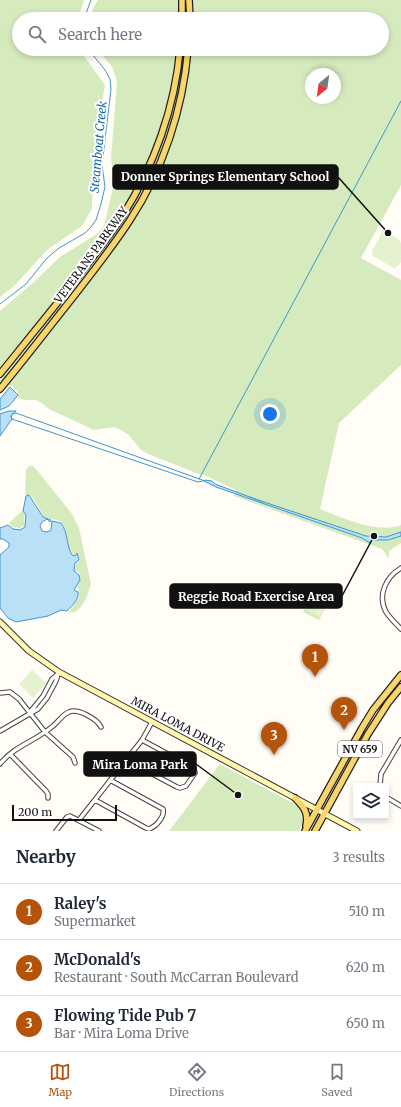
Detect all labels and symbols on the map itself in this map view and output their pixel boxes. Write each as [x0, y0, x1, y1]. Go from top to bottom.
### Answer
north arrow [305, 68, 341, 104]
water label: Steamboat Creek [87, 100, 110, 194]
callout: Donner Springs Elementary School [113, 165, 338, 189]
text: Donner Springs Elementary School [121, 169, 329, 184]
street label: VETERANS PARKWAY [51, 203, 131, 307]
your location [260, 404, 280, 424]
callout: Reggie Road Exercise Area [170, 584, 342, 608]
text: Reggie Road Exercise Area [178, 589, 334, 604]
pin: 1 [302, 644, 328, 677]
street label: MIRA LOMA DRIVE [129, 693, 227, 755]
pin: 2 [331, 697, 357, 730]
pin: 3 [261, 722, 287, 755]
road number: NV 659 [338, 741, 382, 757]
callout: Mira Loma Park [84, 752, 196, 776]
text: Mira Loma Park [92, 757, 188, 772]
scale bar [12, 803, 117, 822]

